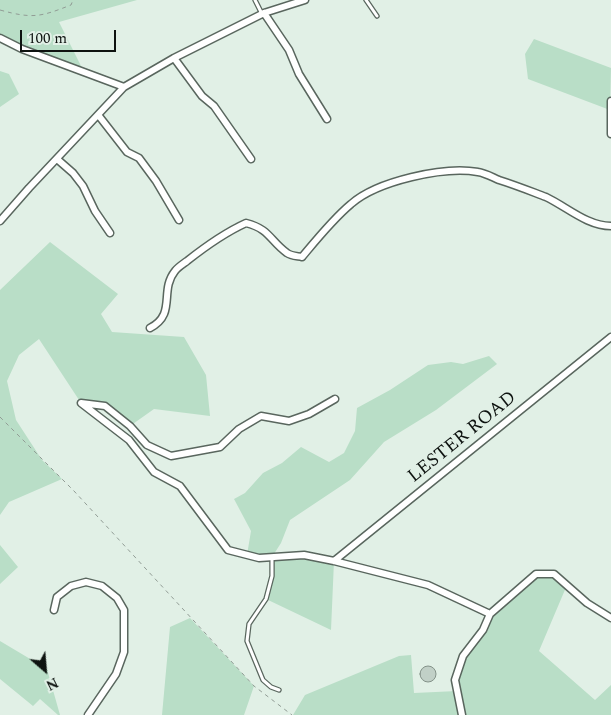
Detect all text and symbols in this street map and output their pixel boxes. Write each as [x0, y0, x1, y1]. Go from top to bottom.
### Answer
scale bar [22, 20, 119, 52]
text: 100 m [28, 27, 67, 50]
street label: LESTER ROAD [404, 387, 522, 489]
north arrow [20, 645, 70, 695]
text: N [42, 672, 62, 696]

